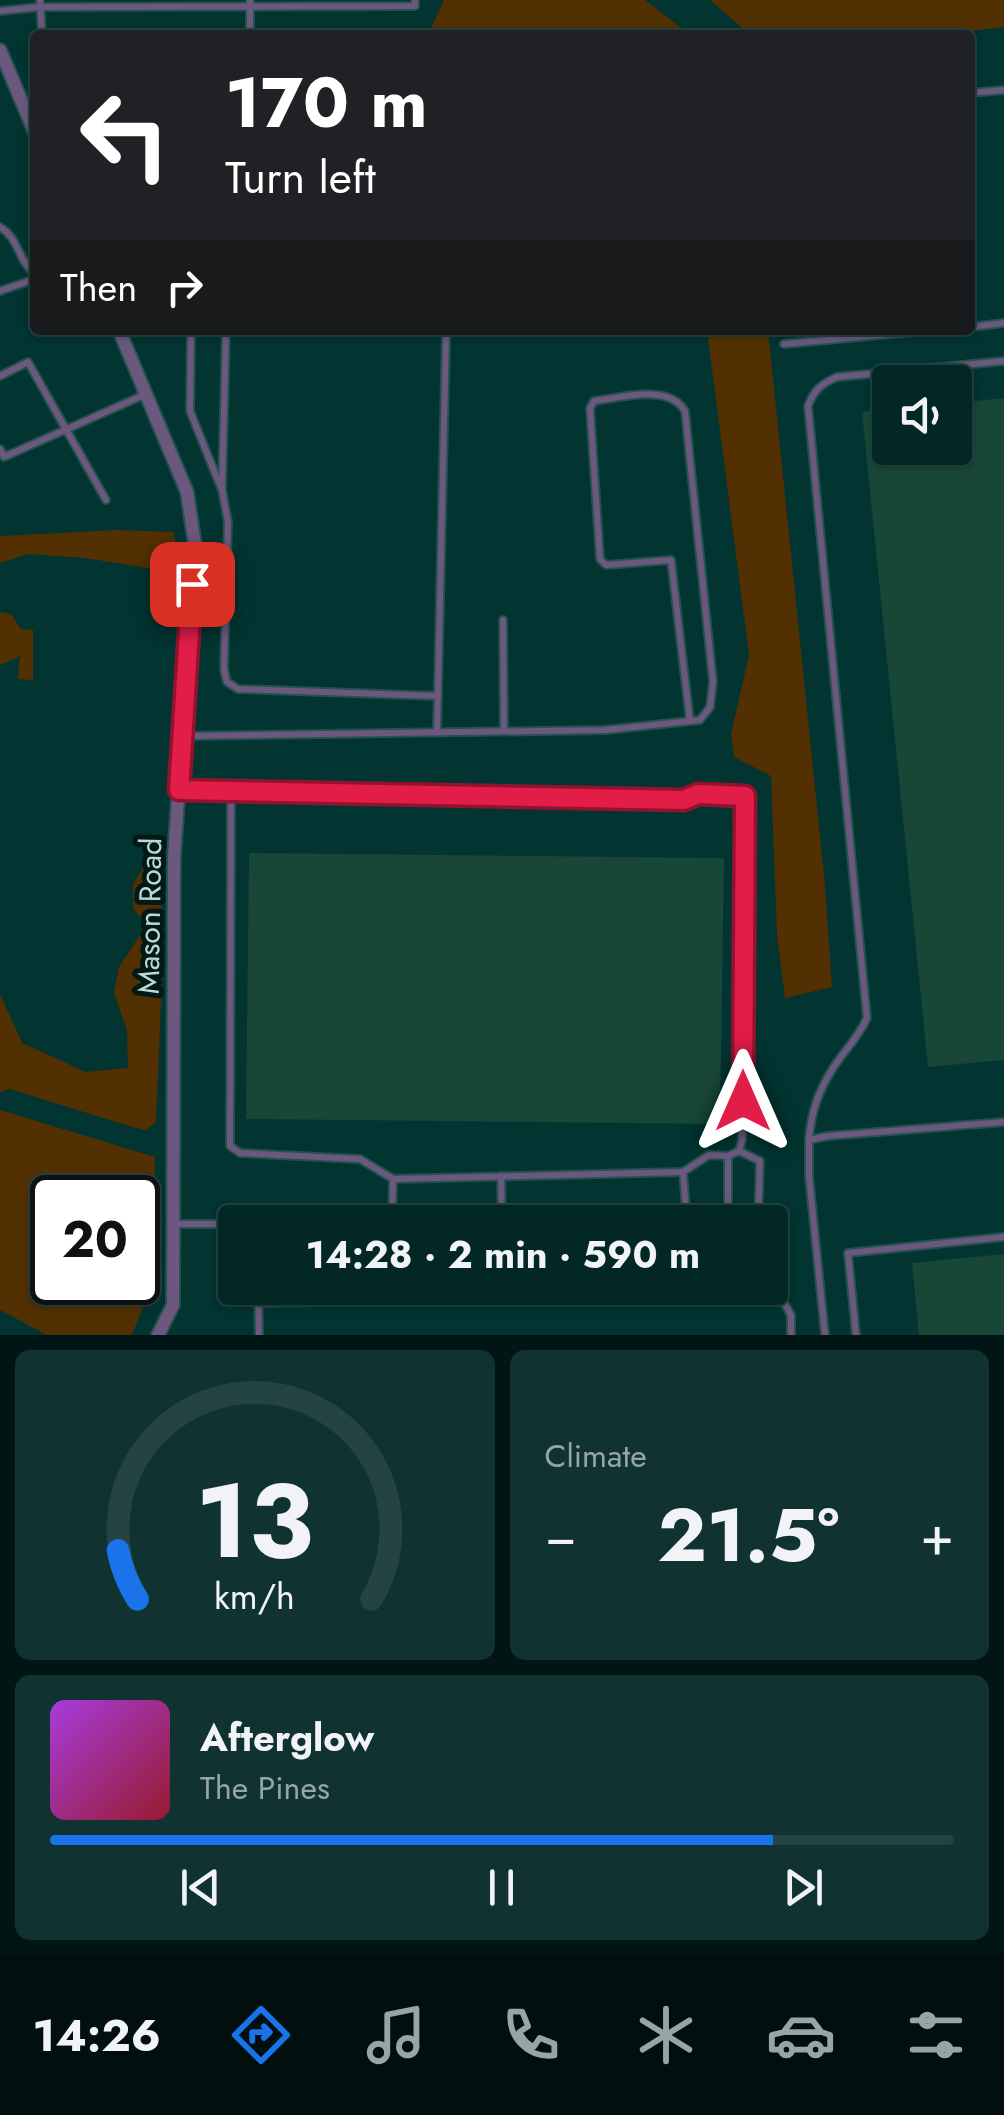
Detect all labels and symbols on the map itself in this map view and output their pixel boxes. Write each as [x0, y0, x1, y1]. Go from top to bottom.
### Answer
pin [150, 542, 235, 627]
street label: Mason Road [127, 837, 172, 995]
position arrow [691, 1049, 795, 1153]
speed limit sign: 20 [30, 1175, 160, 1305]

